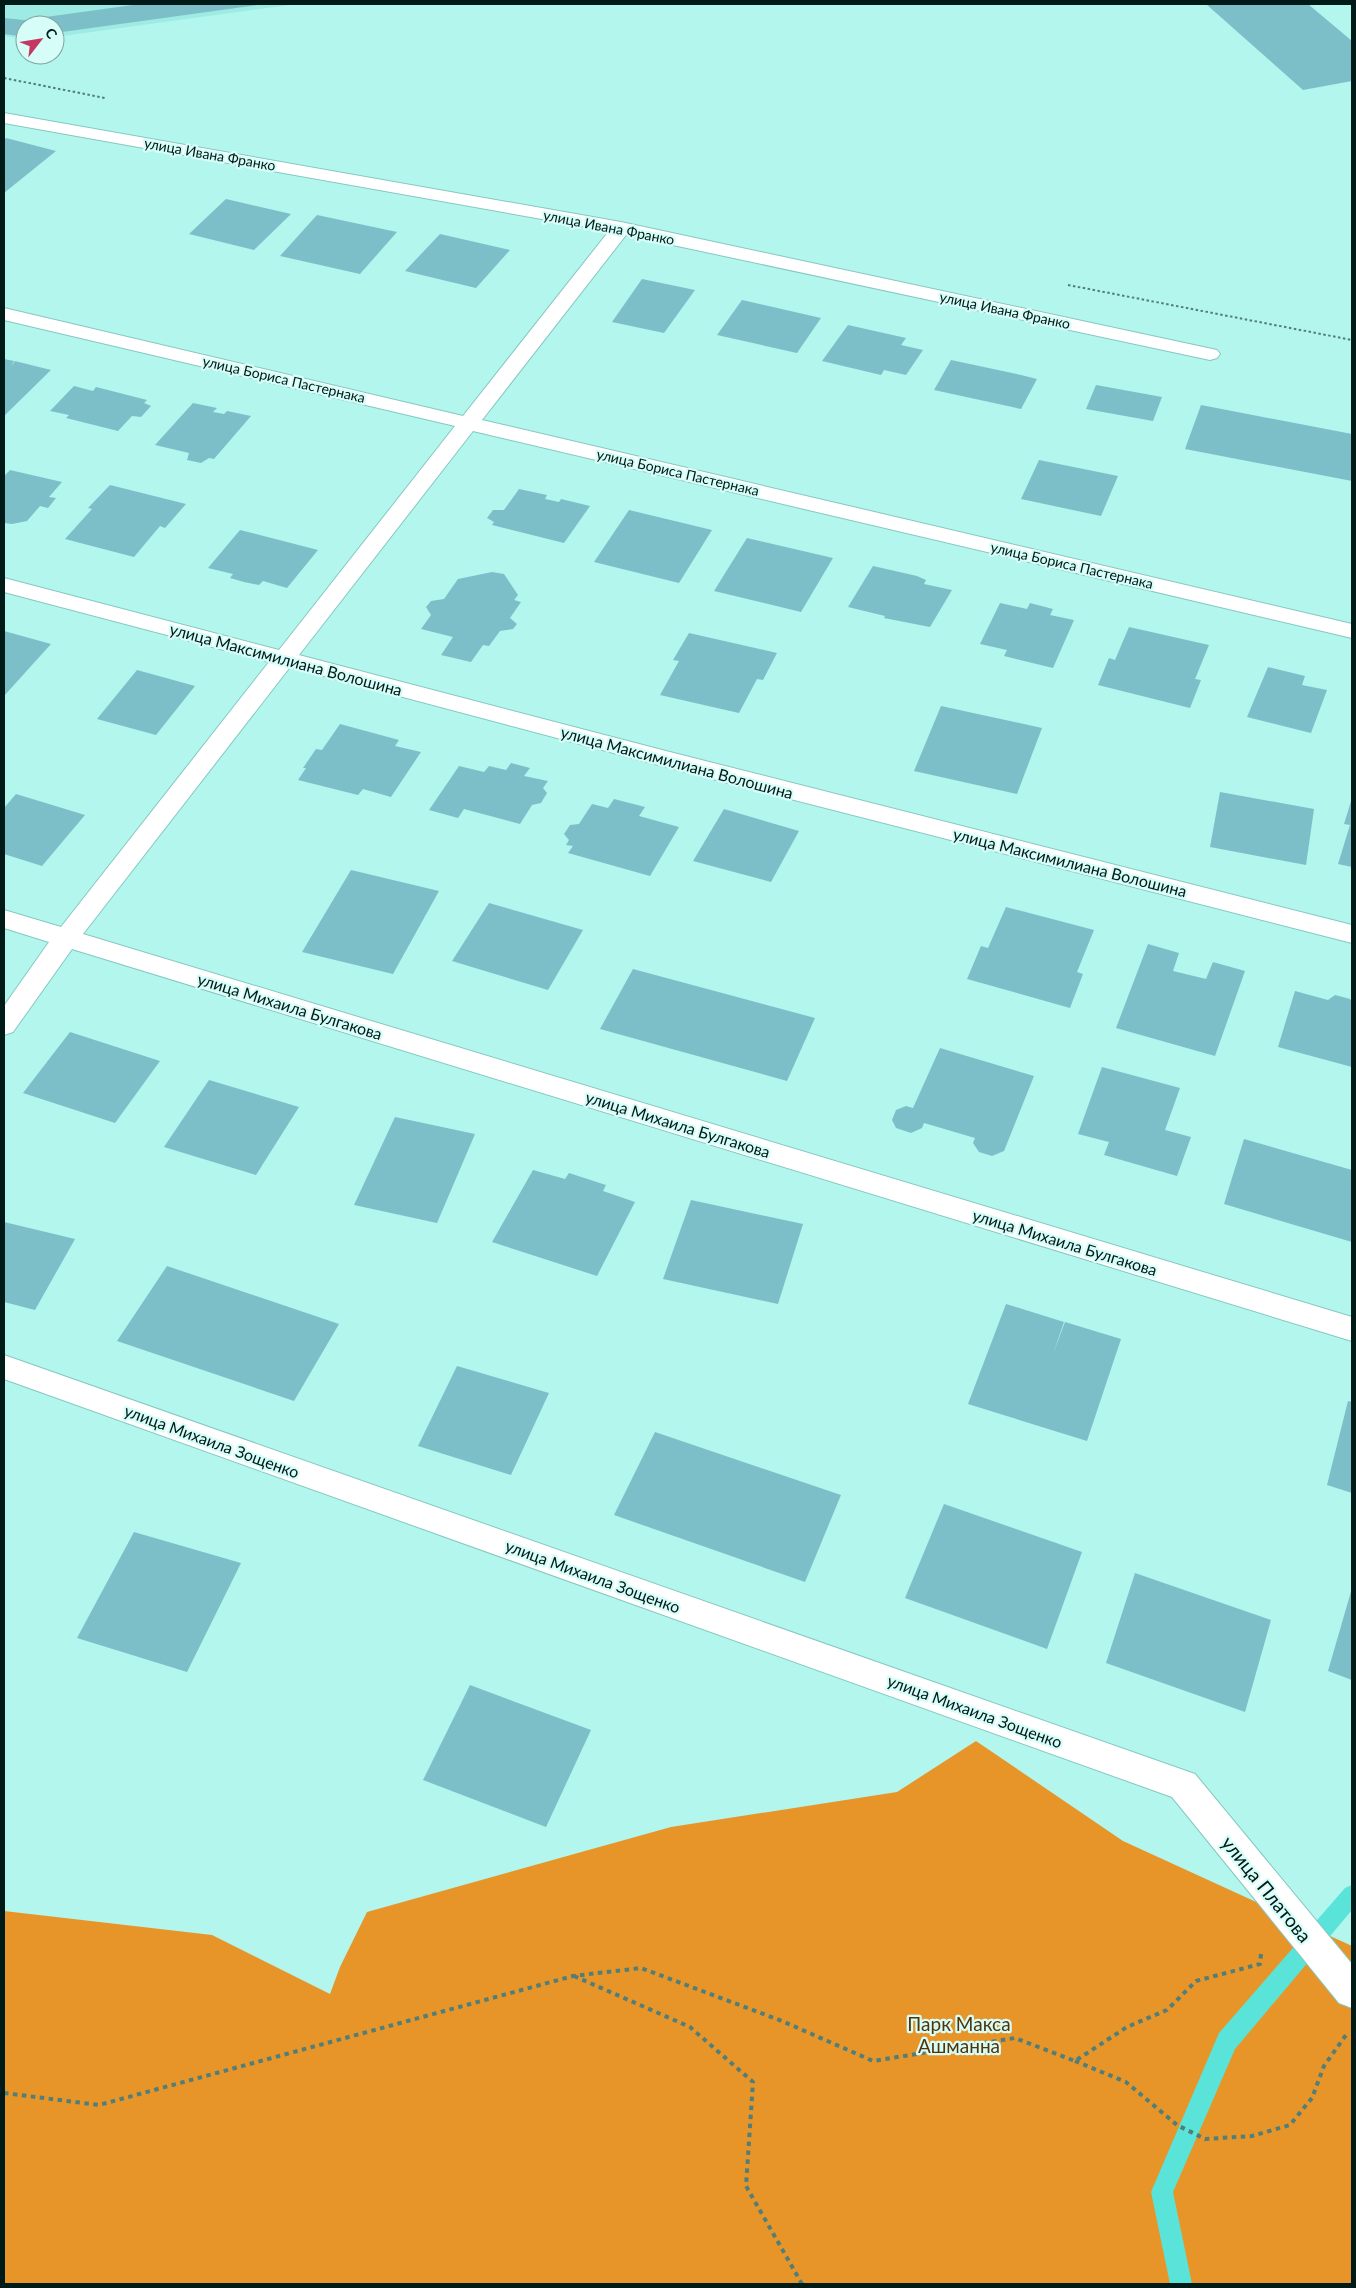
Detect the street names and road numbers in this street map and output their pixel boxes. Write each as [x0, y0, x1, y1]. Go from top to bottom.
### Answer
street label: улица Ивана Франко [143, 134, 277, 174]
street label: улица Ивана Франко [542, 206, 676, 248]
street label: улица Ивана Франко [938, 288, 1072, 332]
street label: улица Бориса Пастернака [201, 352, 367, 406]
street label: улица Бориса Пастернака [595, 445, 761, 499]
street label: улица Бориса Пастернака [989, 538, 1155, 592]
street label: улица Максимилиана Волошина [168, 619, 404, 699]
street label: улица Максимилиана Волошина [559, 722, 795, 802]
street label: улица Максимилиана Волошина [951, 824, 1189, 900]
street label: улица Михаила Булгакова [195, 969, 385, 1043]
street label: улица Михаила Булгакова [583, 1087, 773, 1161]
street label: улица Михаила Булгакова [970, 1205, 1160, 1279]
street label: улица Михаила Зощенко [122, 1400, 302, 1482]
street label: улица Михаила Зощенко [503, 1535, 683, 1617]
street label: улица Михаила Зощенко [885, 1670, 1065, 1752]
street label: улица Платова [1217, 1831, 1317, 1947]

